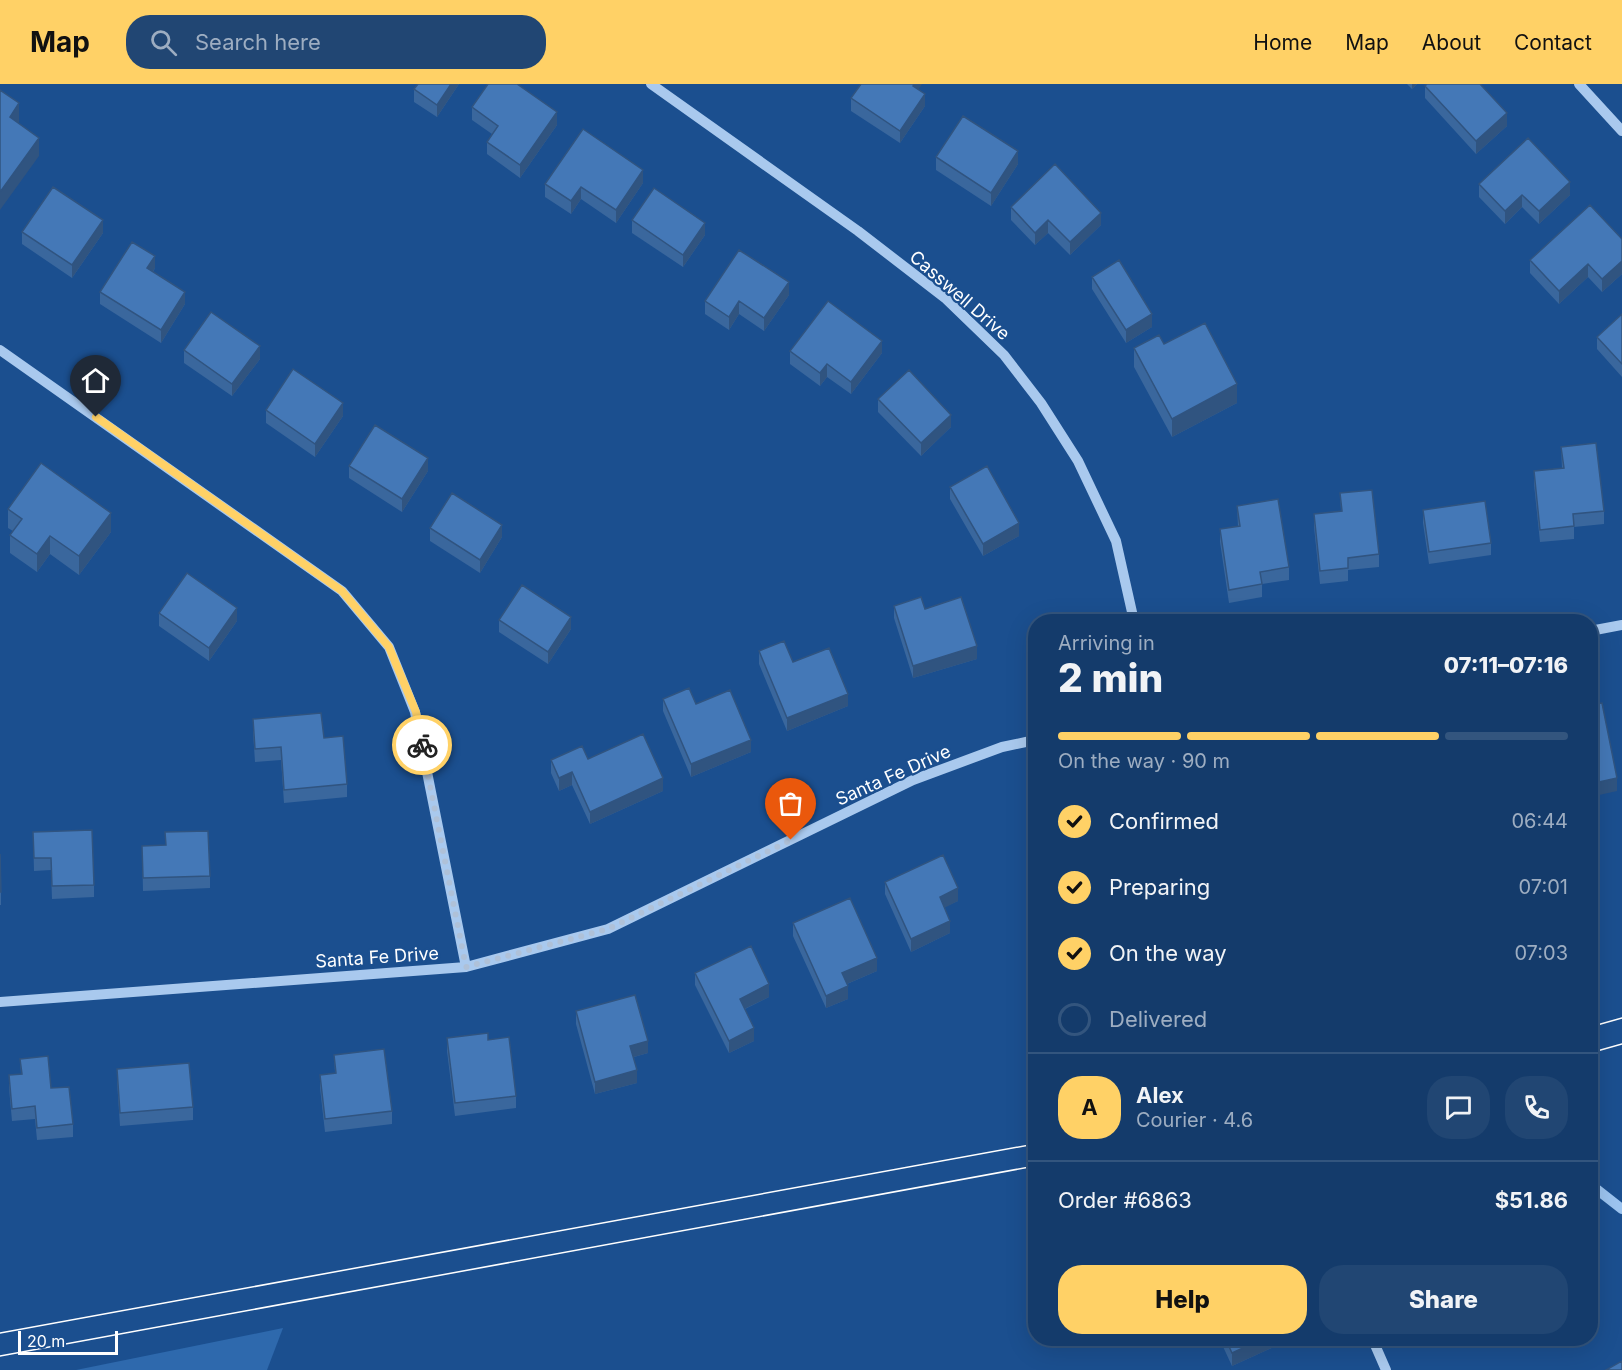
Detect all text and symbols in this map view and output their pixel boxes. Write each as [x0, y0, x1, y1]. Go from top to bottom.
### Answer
search box [126, 15, 546, 69]
text: Map [30, 25, 90, 59]
icon: search [147, 26, 180, 59]
text: Search here [195, 29, 321, 55]
text: Home [1253, 30, 1312, 55]
text: Map [1345, 30, 1389, 55]
text: About [1422, 30, 1481, 55]
text: Contact [1514, 30, 1592, 55]
street label: Casswell Drive [906, 246, 1014, 344]
pin [70, 355, 121, 417]
icon: home [79, 364, 112, 397]
text: Arriving in [1058, 631, 1155, 655]
text: 07:11–07:16 [1444, 652, 1568, 678]
text: 2 min [1058, 654, 1163, 701]
courier [392, 715, 452, 775]
icon: bike [406, 729, 439, 762]
street label: Santa Fe Drive [832, 740, 954, 810]
text: On the way · 90 m [1058, 749, 1230, 773]
pin [765, 778, 816, 840]
icon: bag [774, 787, 807, 820]
icon: check [1058, 805, 1091, 838]
text: Confirmed [1109, 808, 1219, 834]
text: 06:44 [1511, 809, 1568, 833]
icon: check [1058, 871, 1091, 904]
text: Preparing [1109, 874, 1210, 900]
text: 07:01 [1519, 875, 1568, 899]
icon: check [1058, 937, 1091, 970]
text: On the way [1109, 940, 1227, 966]
text: 07:03 [1514, 941, 1568, 965]
street label: Santa Fe Drive [315, 942, 439, 972]
text: Delivered [1109, 1006, 1207, 1032]
button: chat [1427, 1076, 1490, 1139]
button: phone [1505, 1076, 1568, 1139]
text: Alex [1136, 1082, 1184, 1108]
text: A [1081, 1094, 1098, 1120]
text: Courier · 4.6 [1136, 1108, 1253, 1132]
text: Order #6863 [1058, 1187, 1192, 1213]
text: $51.86 [1495, 1187, 1568, 1213]
button: Help [1058, 1265, 1307, 1334]
button: Share [1319, 1265, 1568, 1334]
scale bar [18, 1328, 118, 1356]
text: 20 m [27, 1331, 65, 1351]

